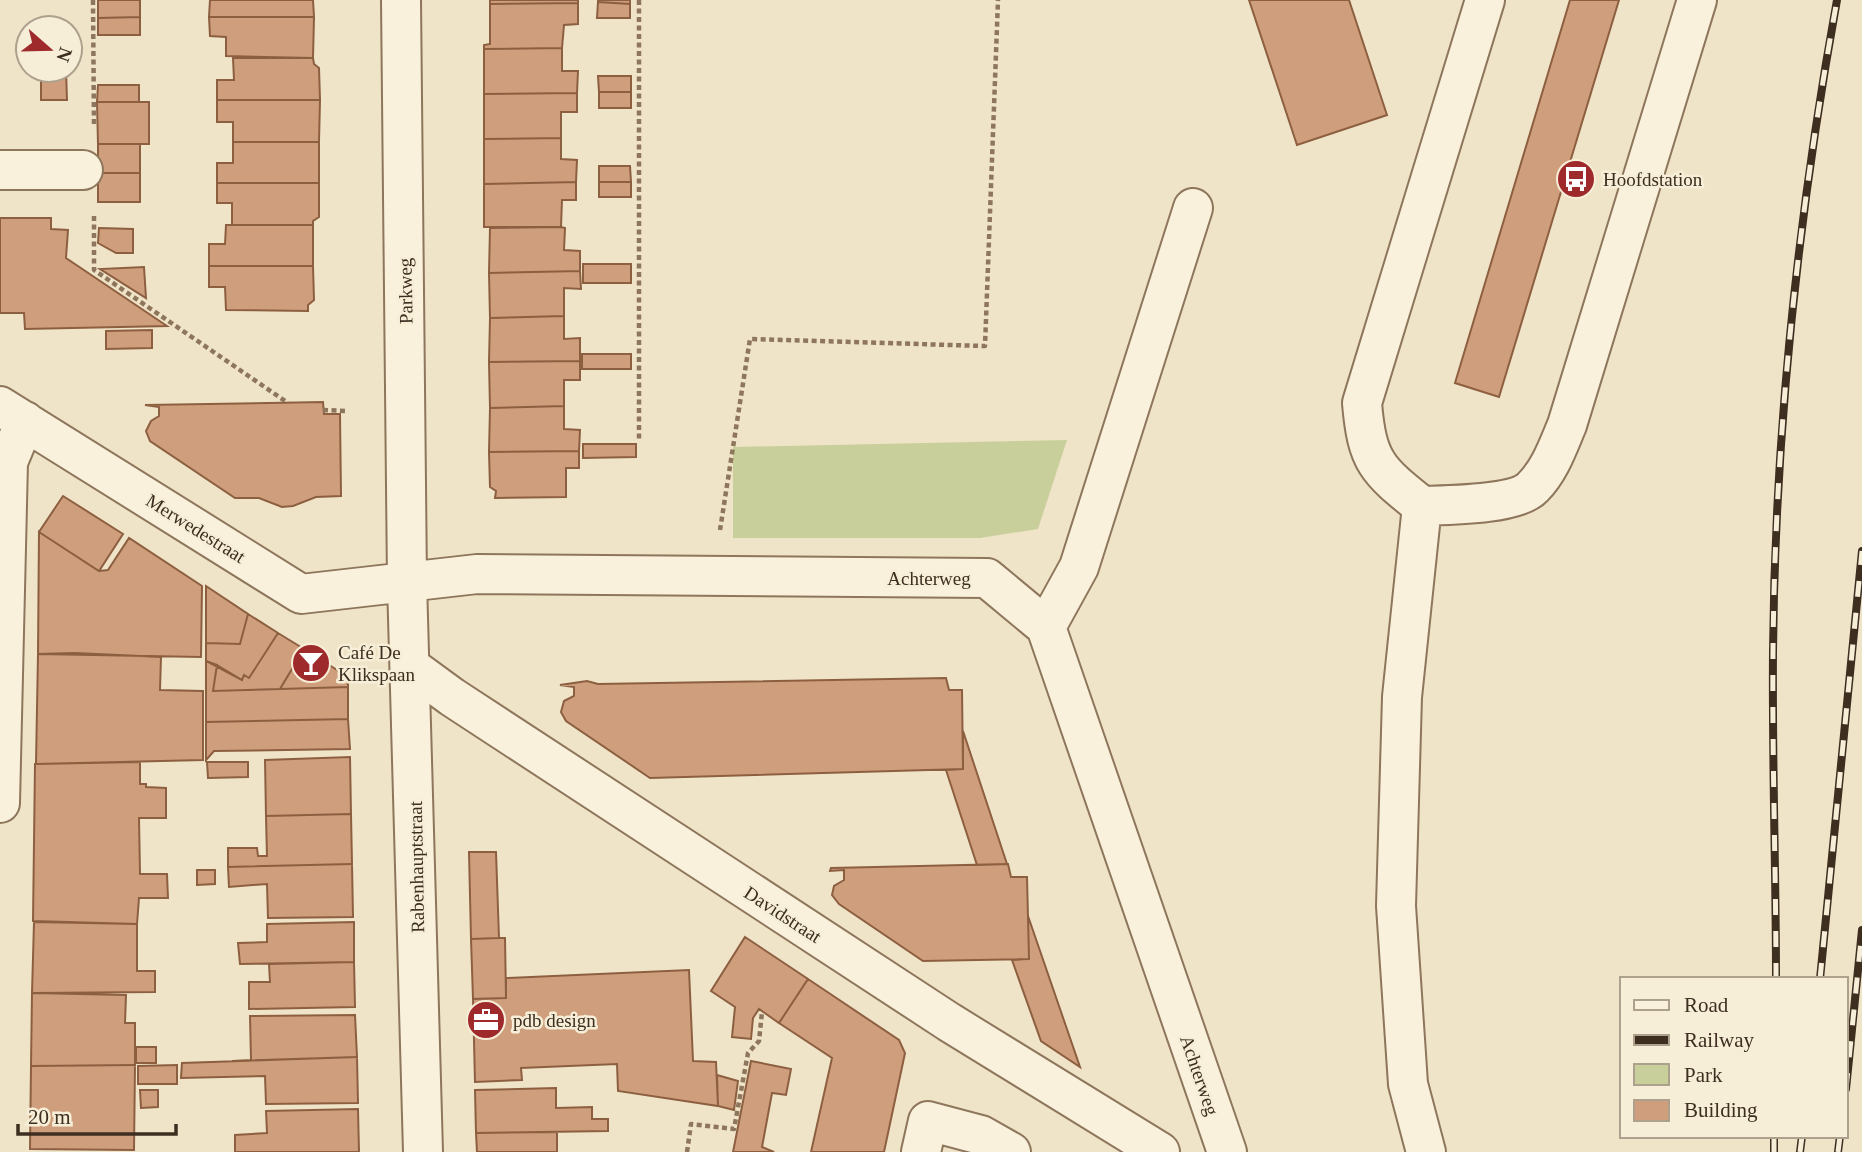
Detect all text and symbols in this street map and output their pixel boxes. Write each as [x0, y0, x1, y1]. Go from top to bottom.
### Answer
north arrow [14, 14, 84, 84]
text: N [52, 45, 77, 65]
bus stop icon: Hoofdstation [1555, 158, 1597, 200]
place label: Hoofdstation [1603, 169, 1703, 190]
street label: Parkweg [394, 257, 417, 324]
street label: Merwedestraat [142, 490, 250, 568]
street label: Achterweg [887, 568, 971, 589]
bar icon: Café De Klikspaan [290, 642, 332, 684]
place label: Café De Klikspaan [338, 642, 416, 685]
street label: Rabenhauptstraat [405, 800, 428, 933]
street label: Davidstraat [740, 882, 826, 947]
legend [1620, 977, 1848, 1138]
text: Road [1684, 993, 1729, 1017]
office icon: pdb design [465, 999, 507, 1041]
place label: pdb design [513, 1010, 596, 1031]
text: Railway [1684, 1028, 1754, 1052]
street label: Achterweg [1176, 1032, 1223, 1118]
text: Park [1684, 1063, 1723, 1087]
scale bar [18, 1092, 175, 1136]
text: Building [1684, 1098, 1758, 1122]
text: 20 m [28, 1105, 71, 1129]

